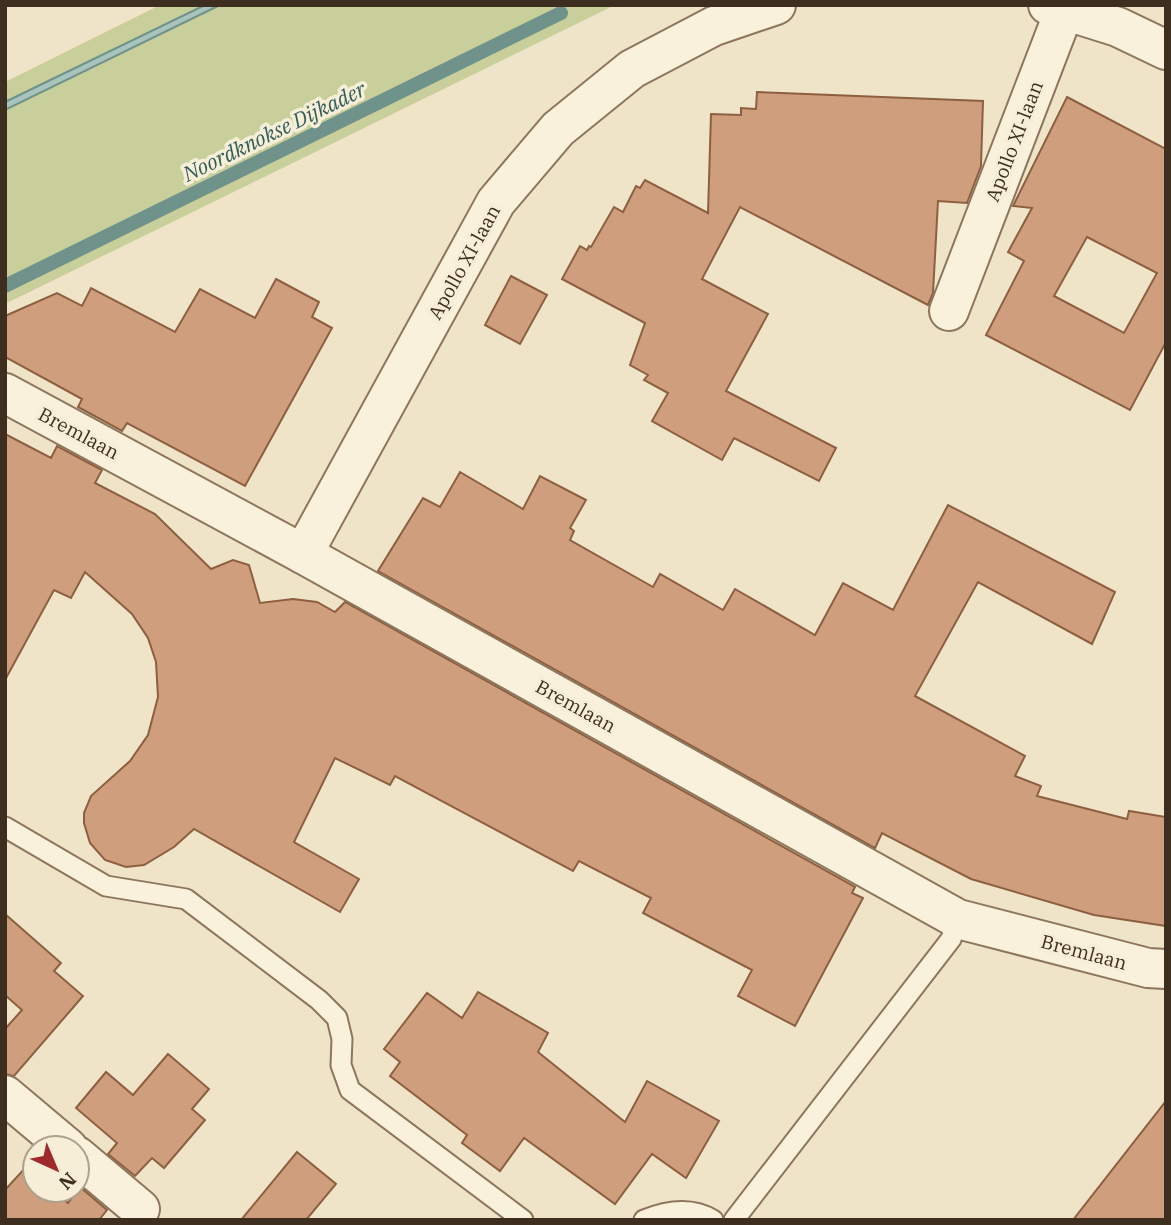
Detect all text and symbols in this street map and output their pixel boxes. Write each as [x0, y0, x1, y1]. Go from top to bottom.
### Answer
water label: Noordknokse Dijkader [177, 74, 371, 188]
street label: Apollo XI-laan [980, 77, 1048, 205]
street label: Apollo XI-laan [423, 201, 505, 323]
street label: Bremlaan [35, 402, 123, 464]
street label: Bremlaan [532, 674, 620, 738]
street label: Bremlaan [1038, 929, 1130, 975]
north arrow [21, 1134, 91, 1204]
text: N [54, 1167, 82, 1195]

